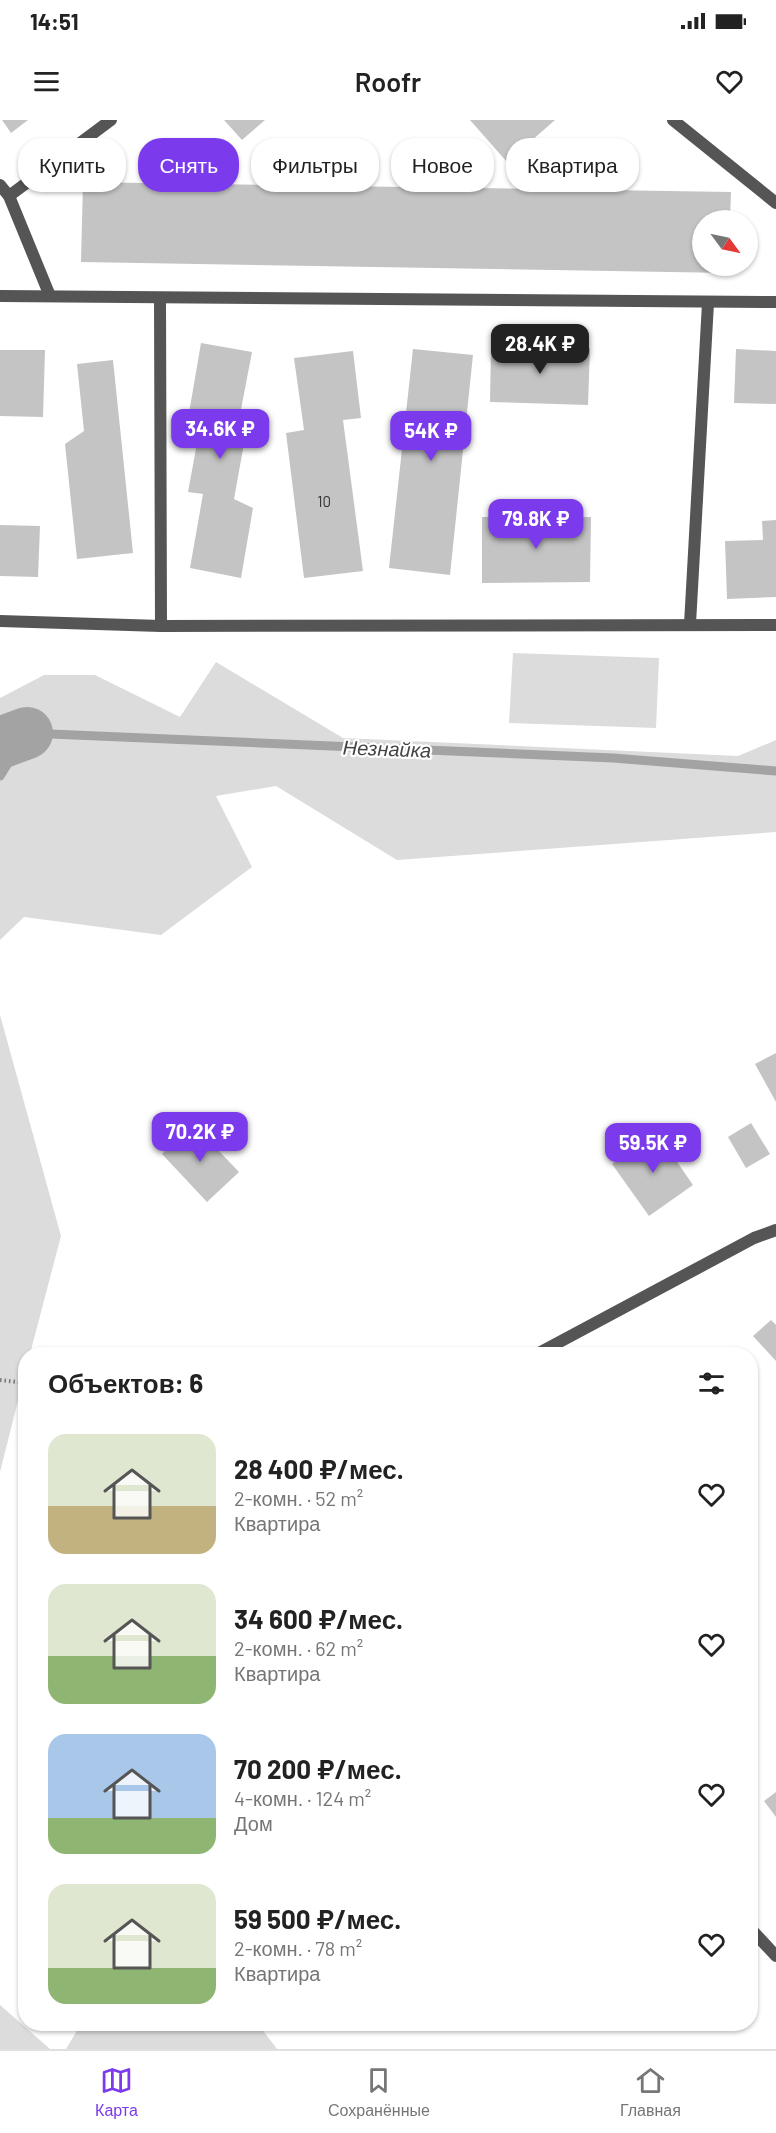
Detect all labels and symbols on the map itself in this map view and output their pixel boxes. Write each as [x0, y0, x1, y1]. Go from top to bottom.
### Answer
north arrow [692, 210, 758, 276]
pin: 28.4K ₽ [485, 324, 595, 375]
pin: 34.6K ₽ [165, 409, 275, 460]
pin: 54K ₽ [389, 411, 473, 462]
house number: 10 [317, 492, 331, 510]
pin: 79.8K ₽ [481, 499, 591, 550]
water label: Незнайка [342, 734, 432, 762]
pin: 70.2K ₽ [145, 1112, 255, 1163]
pin: 59.5K ₽ [598, 1123, 708, 1174]

